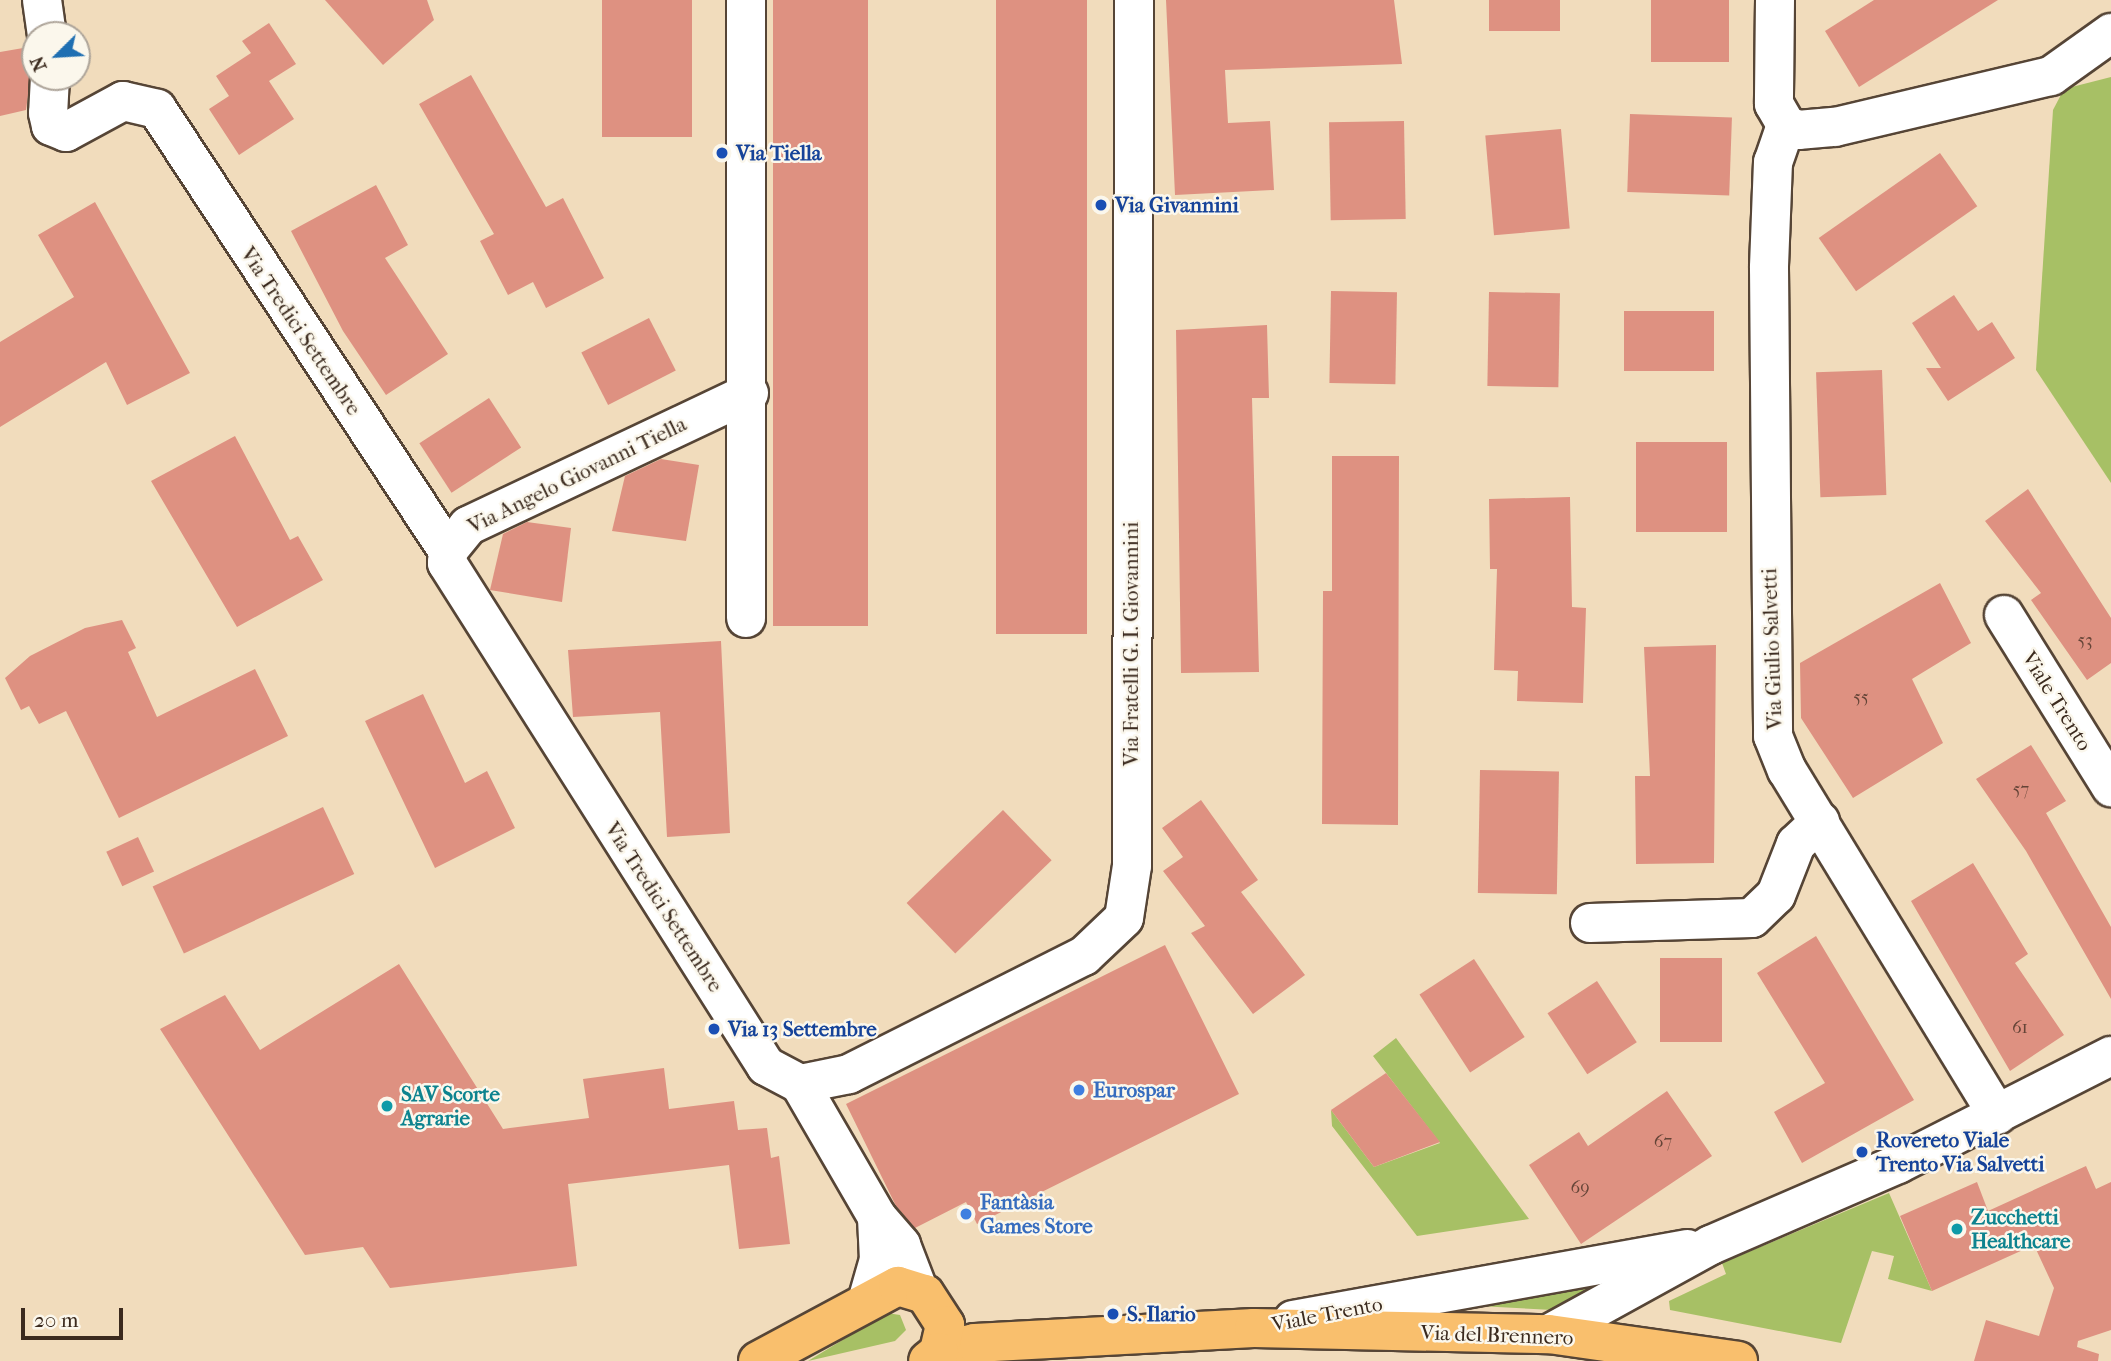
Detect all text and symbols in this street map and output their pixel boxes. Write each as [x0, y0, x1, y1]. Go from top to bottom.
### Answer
north arrow [21, 21, 91, 91]
text: N [26, 53, 52, 75]
place label: Via Tiella [736, 140, 821, 166]
marker: Via Tiella [714, 145, 730, 161]
place label: Via Givannini [1115, 192, 1239, 218]
marker: Via Givannini [1093, 197, 1109, 213]
street label: Via Tredici Settembre [235, 242, 367, 420]
street label: Via Angelo Giovanni Tiella [464, 411, 690, 539]
street label: Via Fratelli G. I. Giovannini [1118, 522, 1144, 766]
street label: Via Giulio Salvetti [1757, 568, 1787, 730]
house number: 53 [2077, 630, 2093, 652]
street label: Viale Trento [2017, 647, 2097, 755]
house number: 55 [1853, 687, 1869, 709]
house number: 57 [2013, 779, 2029, 801]
street label: Via Tredici Settembre [600, 817, 728, 997]
place label: Via 13 Settembre [728, 1016, 877, 1042]
house number: 61 [2012, 1017, 2028, 1039]
marker: Via 13 Settembre [706, 1021, 722, 1037]
place label: Eurospar [1093, 1077, 1175, 1103]
place label: SAV Scorte Agrarie [401, 1081, 500, 1131]
marker: Eurospar [1071, 1082, 1087, 1098]
marker: SAV Scorte Agrarie [379, 1098, 395, 1114]
place label: Rovereto Viale Trento Via Salvetti [1876, 1127, 2044, 1177]
house number: 67 [1654, 1131, 1672, 1153]
marker: Rovereto Viale Trento Via Salvetti [1854, 1144, 1870, 1160]
house number: 69 [1570, 1177, 1590, 1199]
place label: Fantàsia Games Store [980, 1189, 1093, 1239]
place label: Zucchetti Healthcare [1971, 1204, 2071, 1254]
marker: Fantàsia Games Store [958, 1206, 974, 1222]
marker: Zucchetti Healthcare [1949, 1221, 1965, 1237]
street label: Viale Trento [1270, 1291, 1384, 1337]
scale bar [24, 1294, 126, 1338]
place label: S. Ilario [1127, 1301, 1196, 1327]
marker: S. Ilario [1105, 1306, 1121, 1322]
text: 20 m [34, 1308, 78, 1332]
street label: Via del Brennero [1420, 1320, 1574, 1350]

